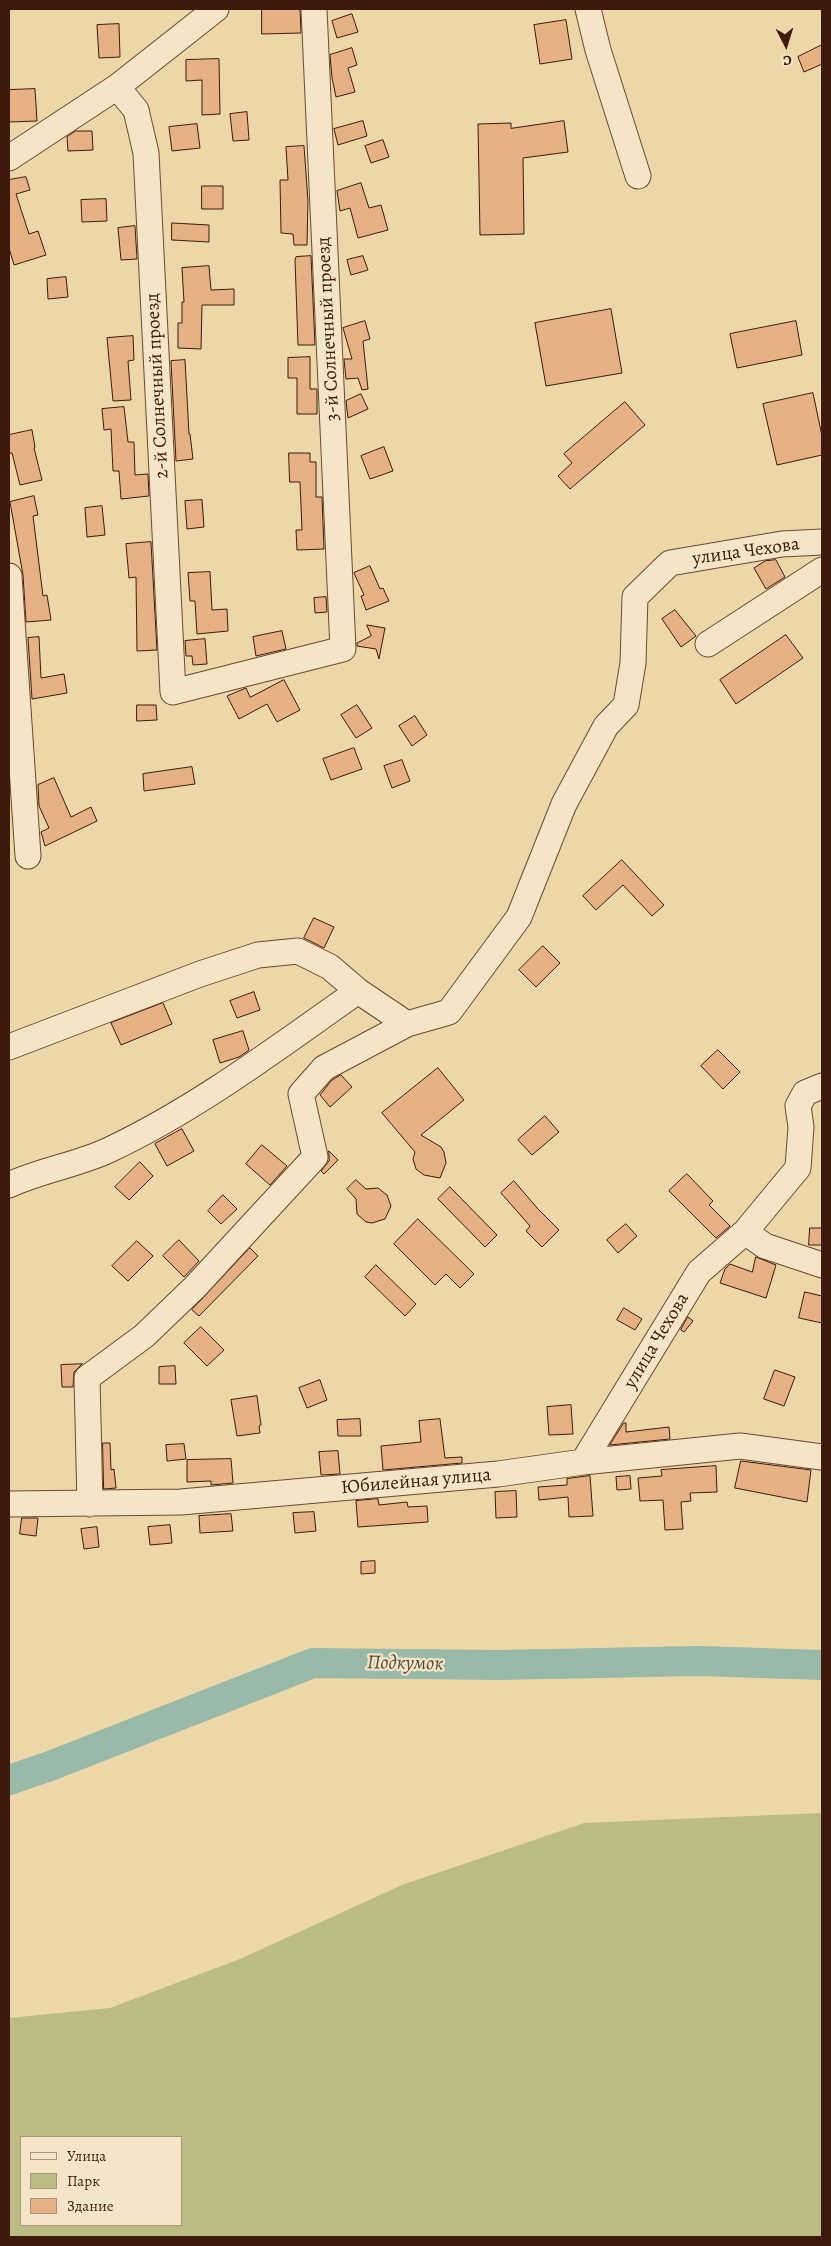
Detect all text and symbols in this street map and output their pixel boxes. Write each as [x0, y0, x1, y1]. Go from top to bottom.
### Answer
north arrow [761, 20, 811, 70]
text: С [782, 51, 792, 70]
street label: 3-й Солнечный проезд [313, 236, 345, 422]
street label: 2-й Солнечный проезд [142, 293, 174, 479]
street label: улица Чехова [691, 533, 801, 571]
street label: улица Чехова [619, 1289, 695, 1393]
street label: Юбилейная улица [340, 1464, 492, 1500]
water label: Подкумок [367, 1651, 443, 1677]
legend [20, 2136, 182, 2226]
text: Улица [67, 2146, 106, 2166]
text: Парк [67, 2171, 100, 2191]
text: Здание [67, 2196, 114, 2216]

